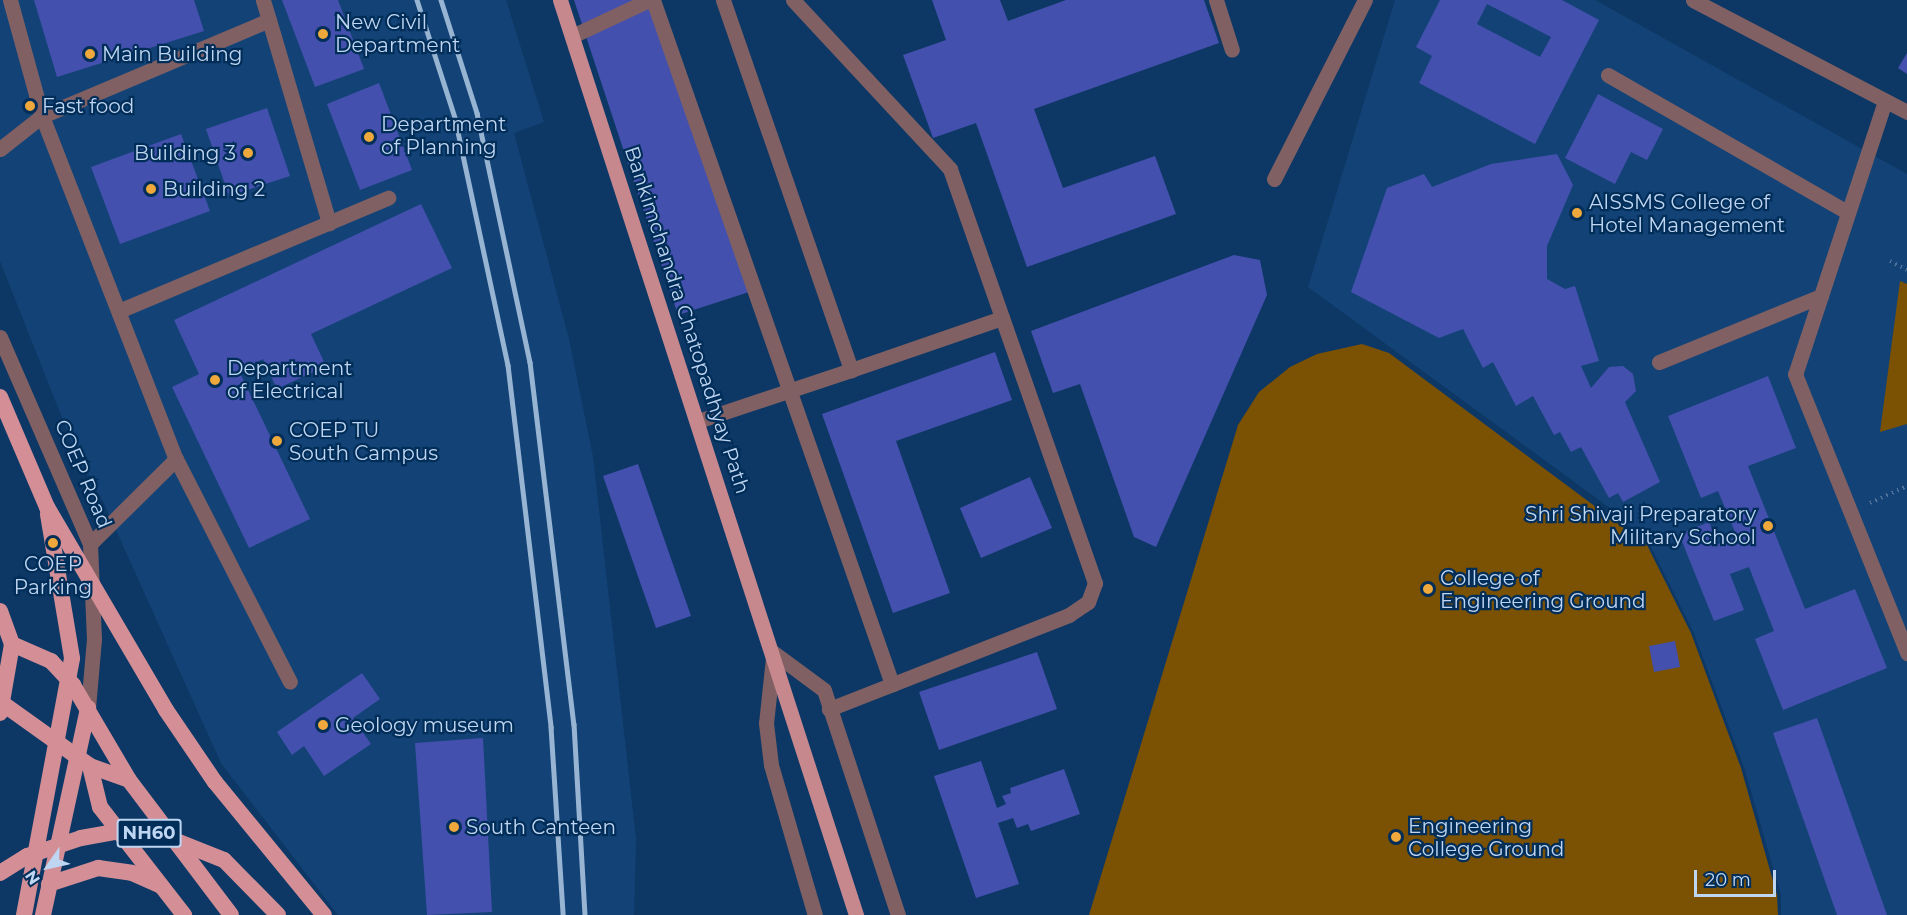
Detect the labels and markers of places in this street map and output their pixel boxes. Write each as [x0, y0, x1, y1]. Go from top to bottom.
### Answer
place label: New Civil Department [335, 11, 460, 58]
marker: New Civil Department [316, 27, 330, 41]
place label: Main Building [102, 42, 242, 66]
marker: Main Building [83, 47, 97, 61]
place label: Fast food [42, 94, 134, 118]
marker: Fast food [23, 99, 37, 113]
place label: Department of Planning [381, 113, 506, 160]
marker: Department of Planning [362, 130, 376, 144]
place label: Building 3 [134, 141, 236, 165]
marker: Building 3 [241, 146, 255, 160]
place label: Building 2 [163, 177, 265, 201]
marker: Building 2 [144, 182, 158, 196]
place label: AISSMS College of Hotel Management [1589, 190, 1785, 237]
marker: AISSMS College of Hotel Management [1570, 206, 1584, 220]
place label: Department of Electrical [227, 356, 352, 403]
marker: Department of Electrical [208, 373, 222, 387]
place label: COEP TU South Campus [289, 418, 438, 465]
marker: COEP TU South Campus [270, 434, 284, 448]
place label: Shri Shivaji Preparatory Military School [1525, 502, 1756, 549]
marker: Shri Shivaji Preparatory Military School [1761, 519, 1775, 533]
marker: COEP Parking [46, 536, 60, 550]
place label: COEP Parking [14, 552, 92, 599]
place label: College of Engineering Ground [1440, 566, 1646, 613]
marker: College of Engineering Ground [1421, 582, 1435, 596]
place label: Geology museum [335, 713, 514, 737]
marker: Geology museum [316, 718, 330, 732]
place label: Engineering College Ground [1408, 814, 1564, 861]
place label: South Canteen [466, 815, 616, 839]
marker: South Canteen [447, 820, 461, 834]
marker: Engineering College Ground [1389, 830, 1403, 844]

